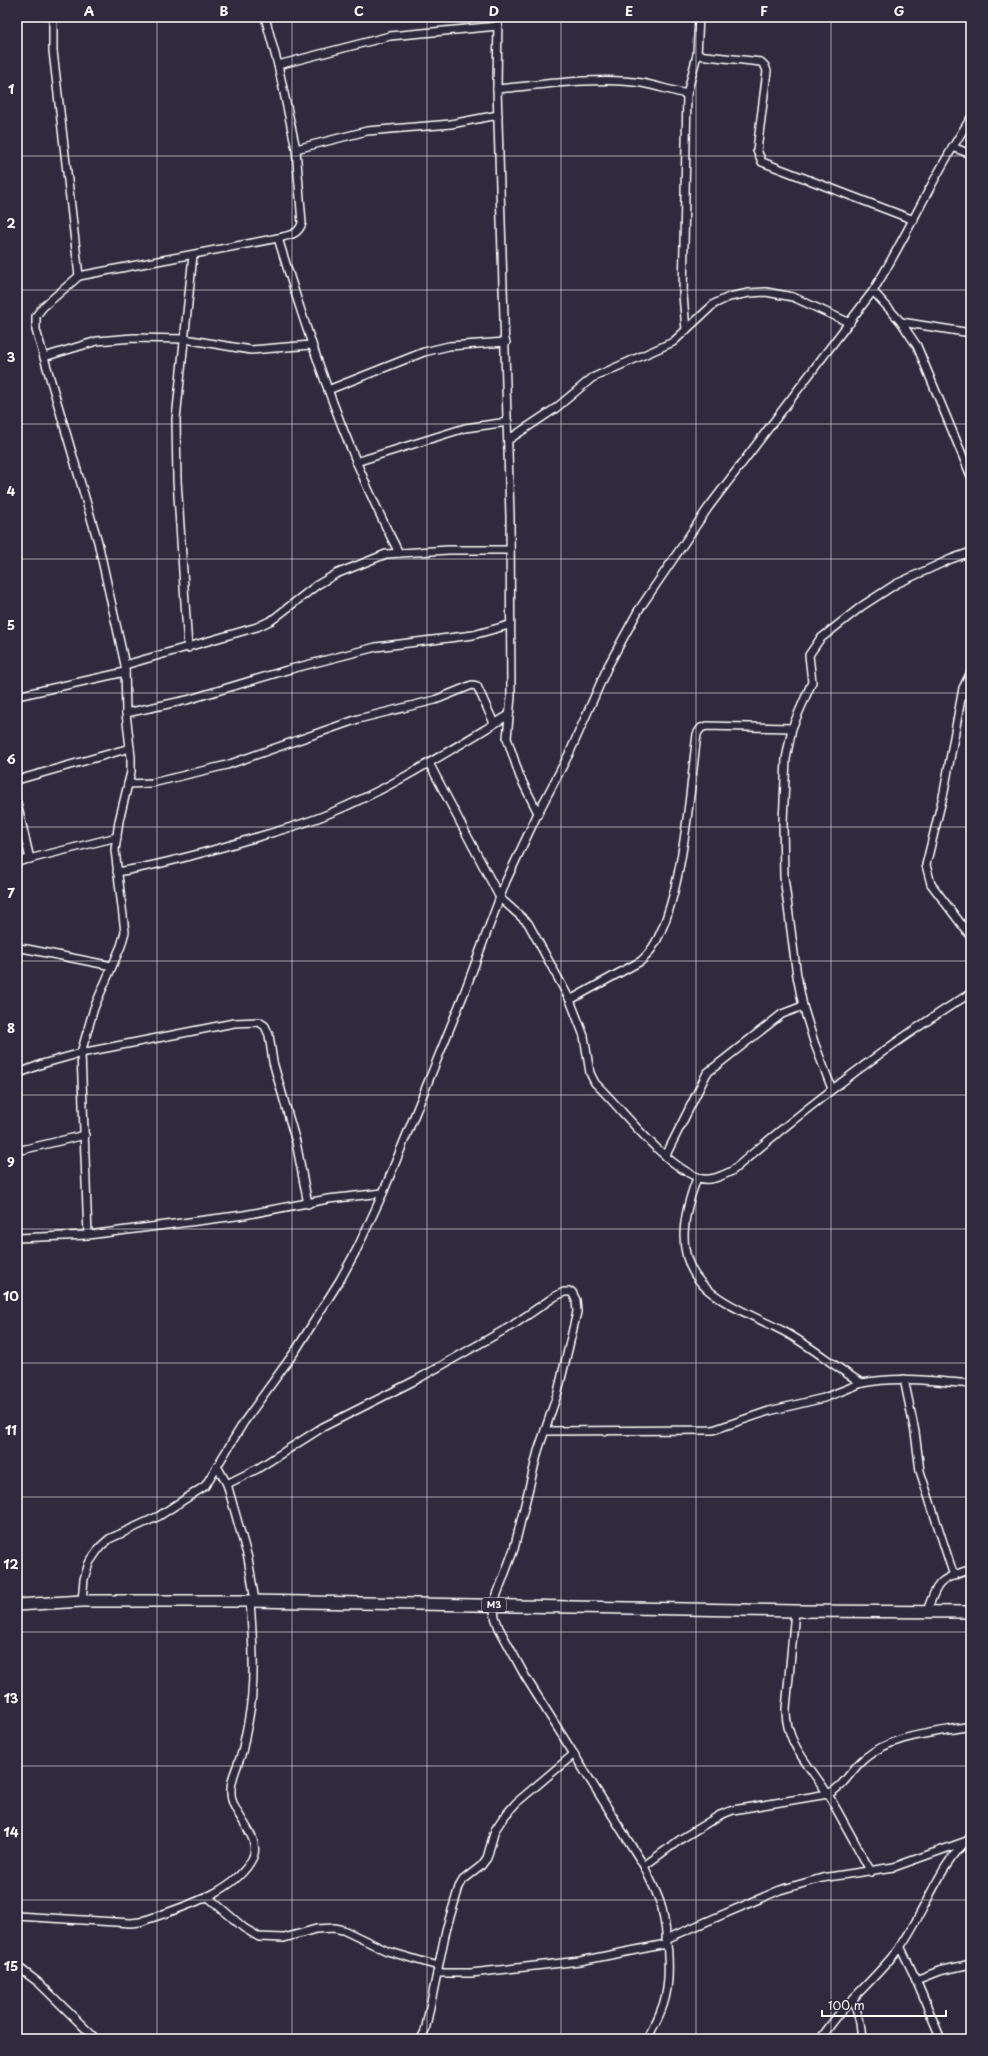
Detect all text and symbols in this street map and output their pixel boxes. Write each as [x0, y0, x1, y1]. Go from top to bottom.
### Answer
text: A [84, 1, 94, 20]
text: B [220, 1, 229, 20]
text: C [354, 1, 364, 20]
text: D [489, 1, 499, 20]
text: E [625, 1, 633, 20]
text: F [760, 1, 768, 20]
text: G [894, 1, 904, 20]
text: 1 [8, 79, 14, 98]
text: 2 [6, 213, 16, 232]
text: 3 [7, 347, 16, 366]
text: 4 [7, 481, 16, 500]
text: 5 [7, 615, 15, 634]
text: 6 [6, 749, 16, 768]
text: 7 [7, 883, 15, 902]
text: 8 [7, 1018, 15, 1037]
text: 9 [7, 1152, 15, 1171]
text: 10 [3, 1286, 19, 1305]
text: 11 [5, 1420, 17, 1439]
text: 12 [3, 1554, 19, 1573]
road number: M3 [482, 1598, 506, 1612]
text: 13 [4, 1688, 19, 1707]
text: 14 [3, 1822, 19, 1841]
text: 15 [4, 1956, 18, 1975]
scale bar [822, 1992, 946, 2018]
text: 100 m [828, 1996, 865, 2014]

